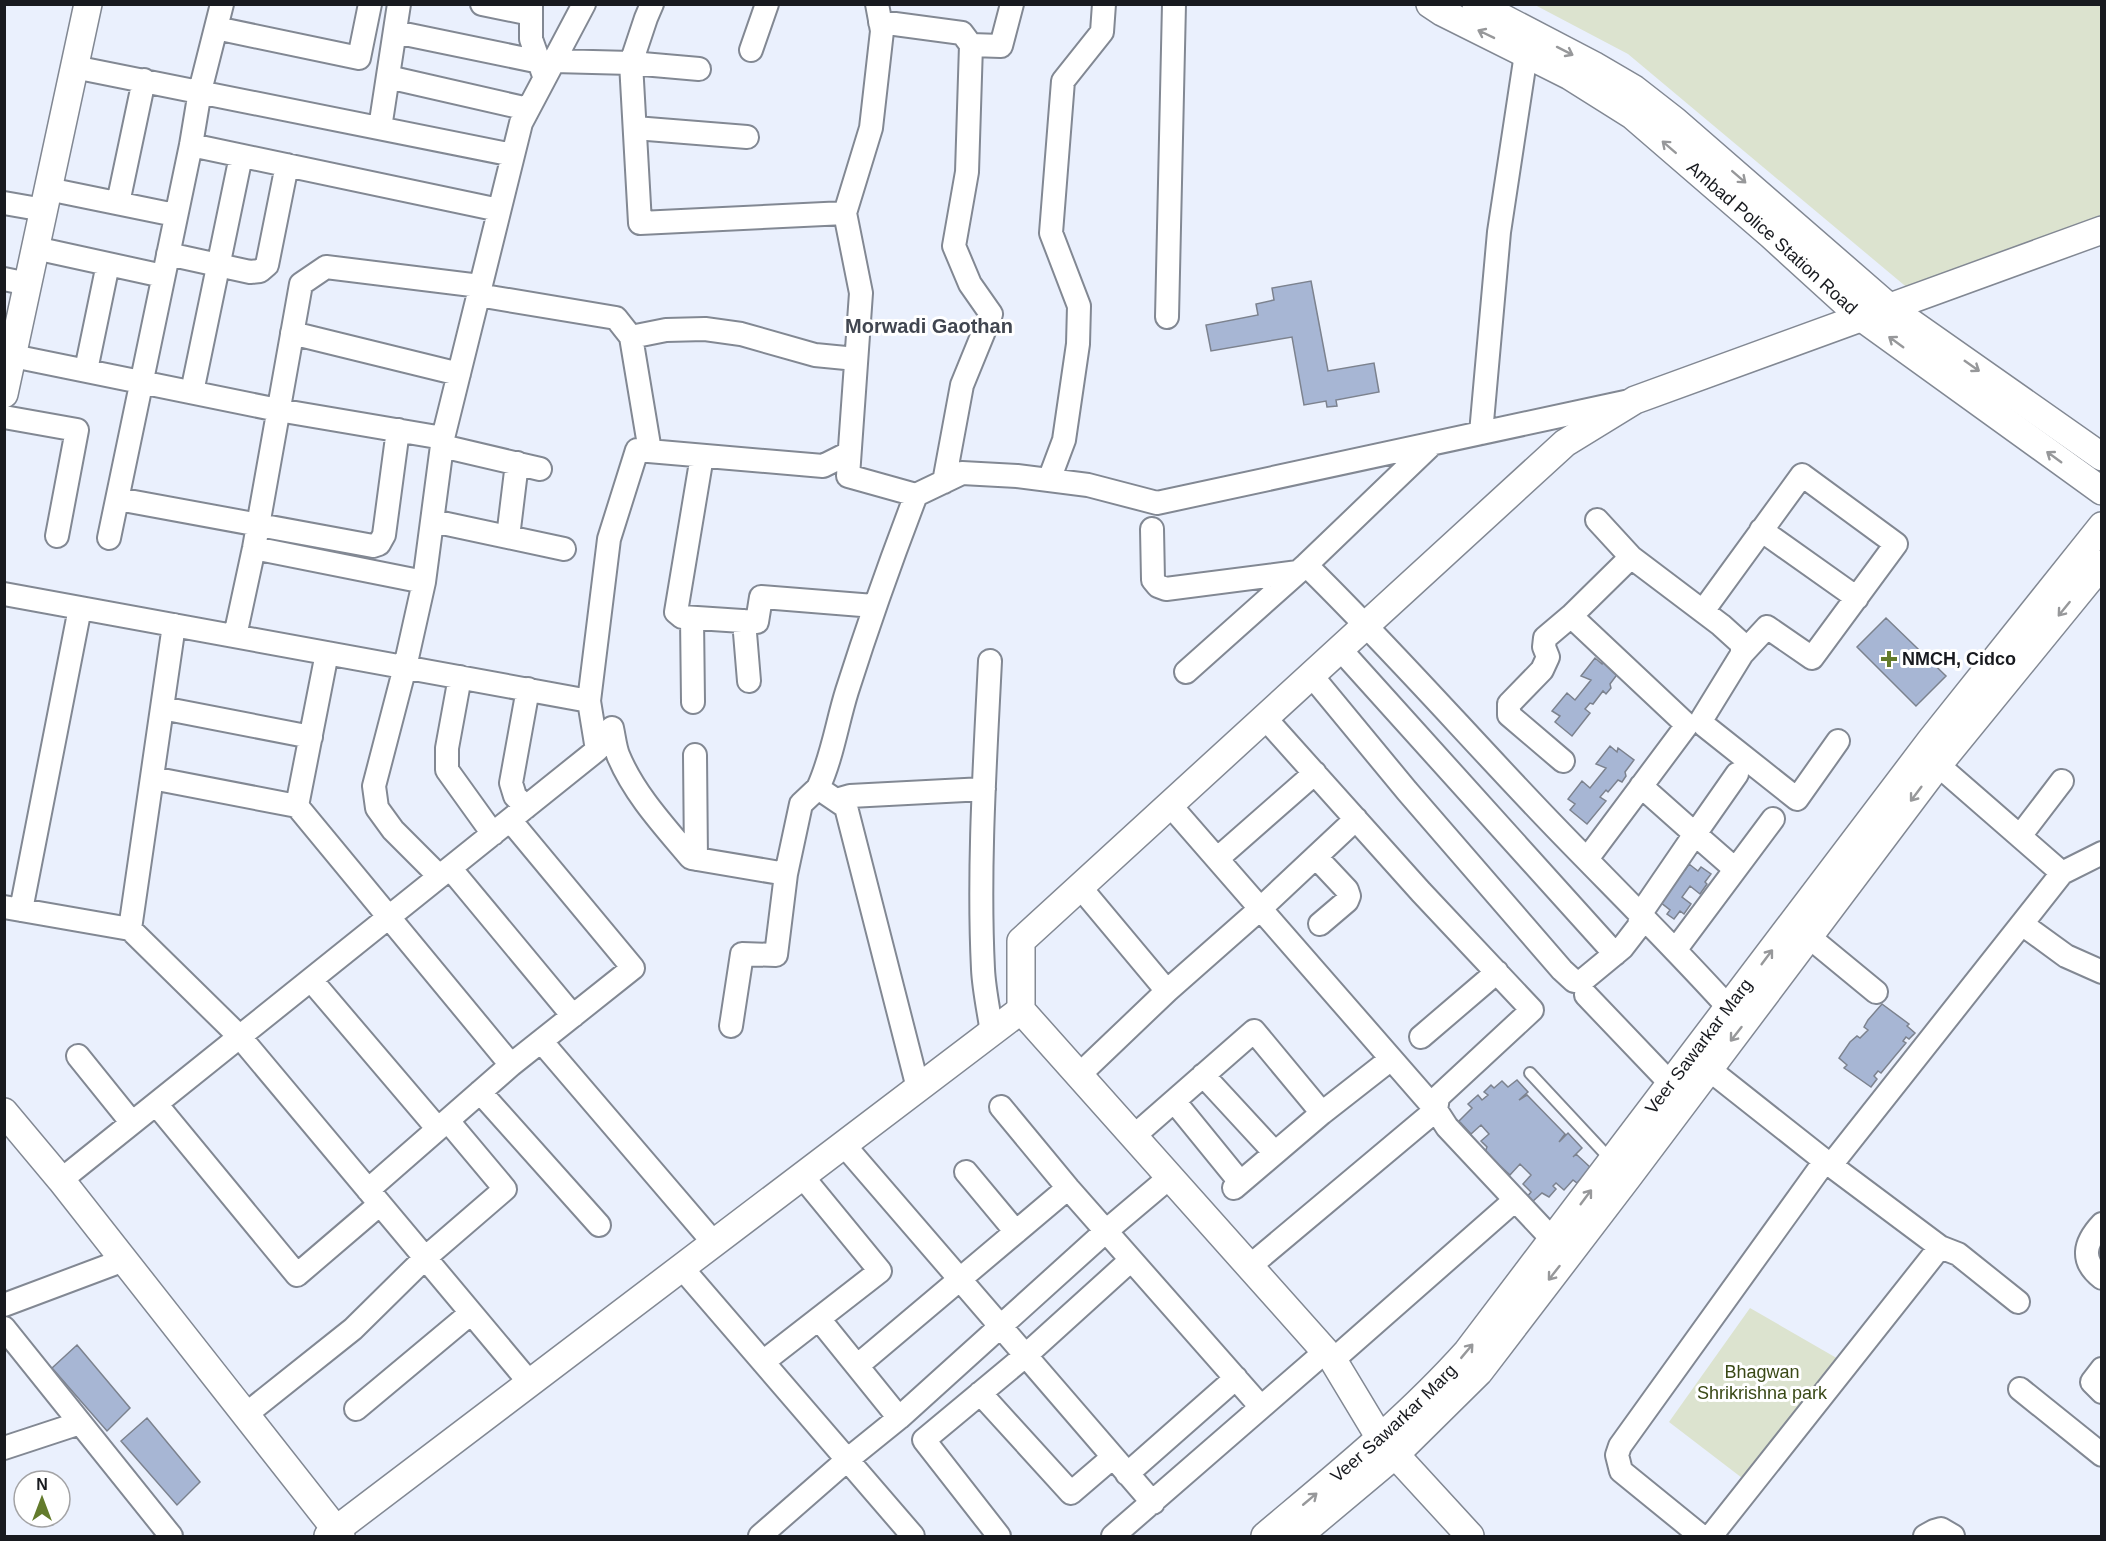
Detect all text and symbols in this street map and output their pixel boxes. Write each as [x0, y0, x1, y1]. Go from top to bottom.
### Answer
one-way arrow [1477, 28, 1495, 39]
one-way arrow [1556, 45, 1574, 57]
one-way arrow [1662, 140, 1677, 154]
street label: Ambad Police Station Road [1683, 157, 1861, 318]
one-way arrow [1731, 170, 1746, 184]
district label: Morwadi Gaothan [845, 315, 1013, 337]
one-way arrow [1889, 336, 1905, 348]
one-way arrow [1963, 360, 1980, 372]
one-way arrow [2047, 450, 2063, 463]
one-way arrow [2058, 601, 2071, 617]
place label: NMCH, Cidco [1902, 649, 2016, 669]
marker: NMCH, Cidco [1880, 650, 1898, 668]
one-way arrow [1909, 786, 1922, 802]
one-way arrow [1761, 950, 1773, 966]
street label: Veer Sawarkar Marg [1641, 975, 1756, 1118]
one-way arrow [1729, 1026, 1742, 1042]
one-way arrow [1579, 1189, 1592, 1205]
one-way arrow [1548, 1265, 1561, 1281]
one-way arrow [1460, 1344, 1474, 1359]
street label: Veer Sawarkar Marg [1327, 1360, 1460, 1486]
park label: Bhagwan Shrikrishna park [1697, 1362, 1828, 1403]
north arrow [12, 1469, 72, 1529]
text: N [36, 1476, 48, 1493]
one-way arrow [1302, 1492, 1318, 1505]

